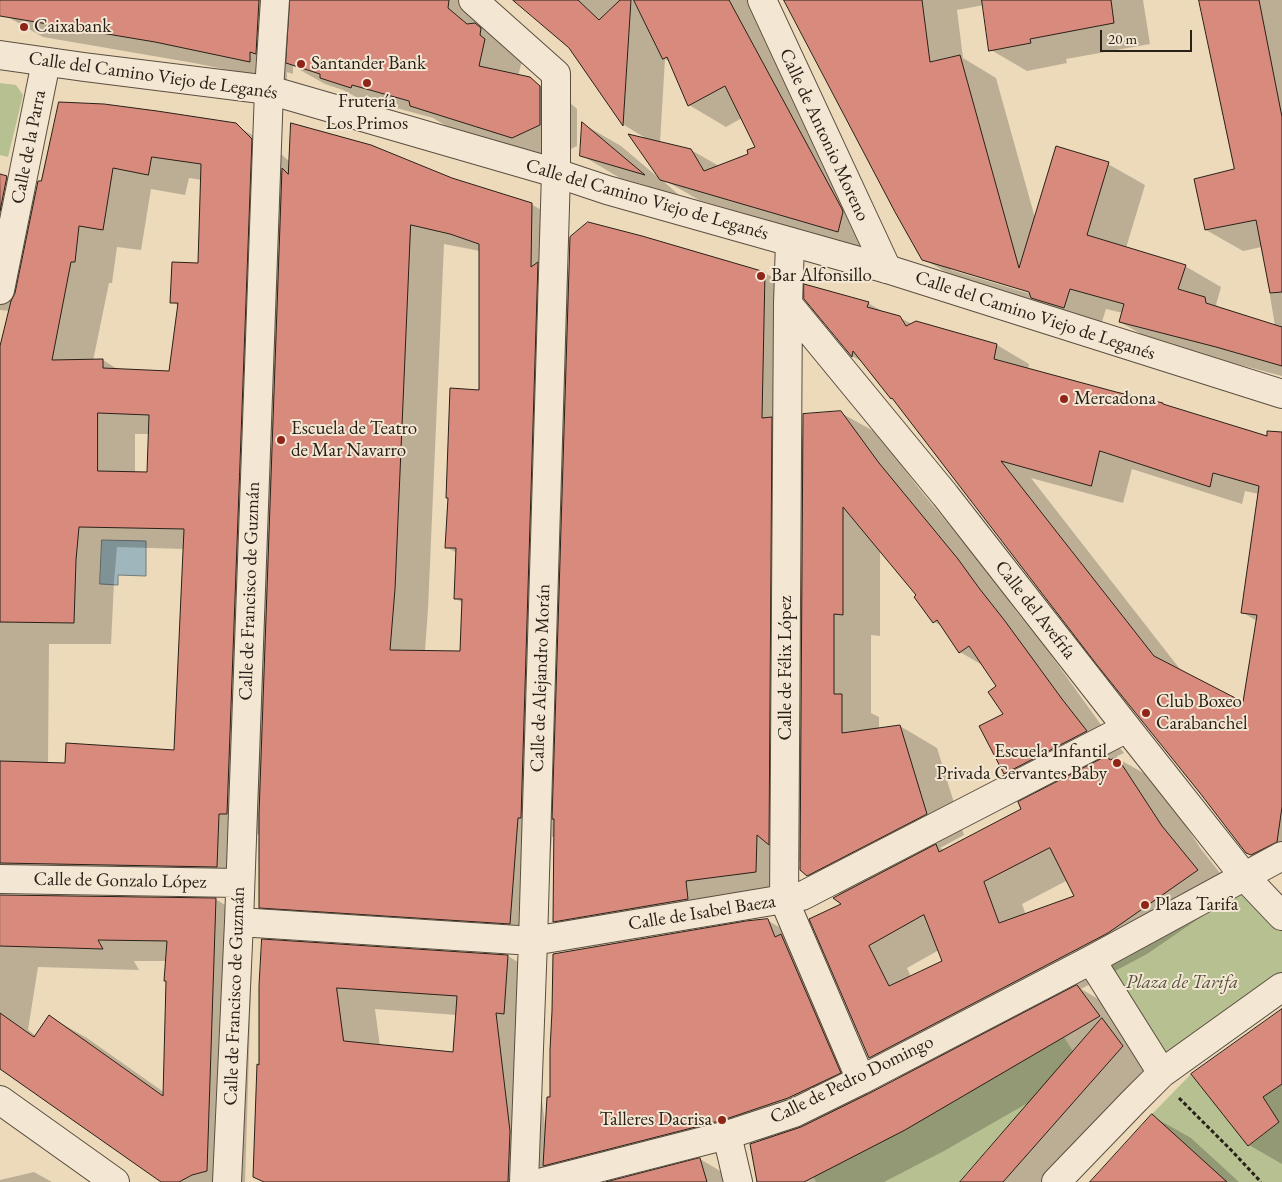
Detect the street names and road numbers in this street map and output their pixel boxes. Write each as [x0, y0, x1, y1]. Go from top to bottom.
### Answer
street label: Calle de Antonio Moreno [774, 45, 874, 225]
street label: Calle del Camino Viejo de Leganés [27, 47, 279, 105]
street label: Calle de la Parra [7, 88, 51, 206]
street label: Calle del Camino Viejo de Leganés [523, 154, 771, 246]
street label: Calle del Camino Viejo de Leganés [912, 266, 1158, 366]
street label: Calle de Francisco de Guzmán [235, 481, 265, 701]
street label: Calle del Avefría [990, 556, 1080, 664]
street label: Calle de Alejandro Morán [526, 583, 556, 773]
street label: Calle de Félix López [775, 596, 797, 740]
street label: Calle de Gonzalo López [33, 868, 207, 894]
street label: Calle de Francisco de Guzmán [220, 886, 250, 1106]
street label: Calle de Isabel Baeza [627, 890, 777, 936]
street label: Calle de Pedro Domingo [767, 1031, 937, 1129]

